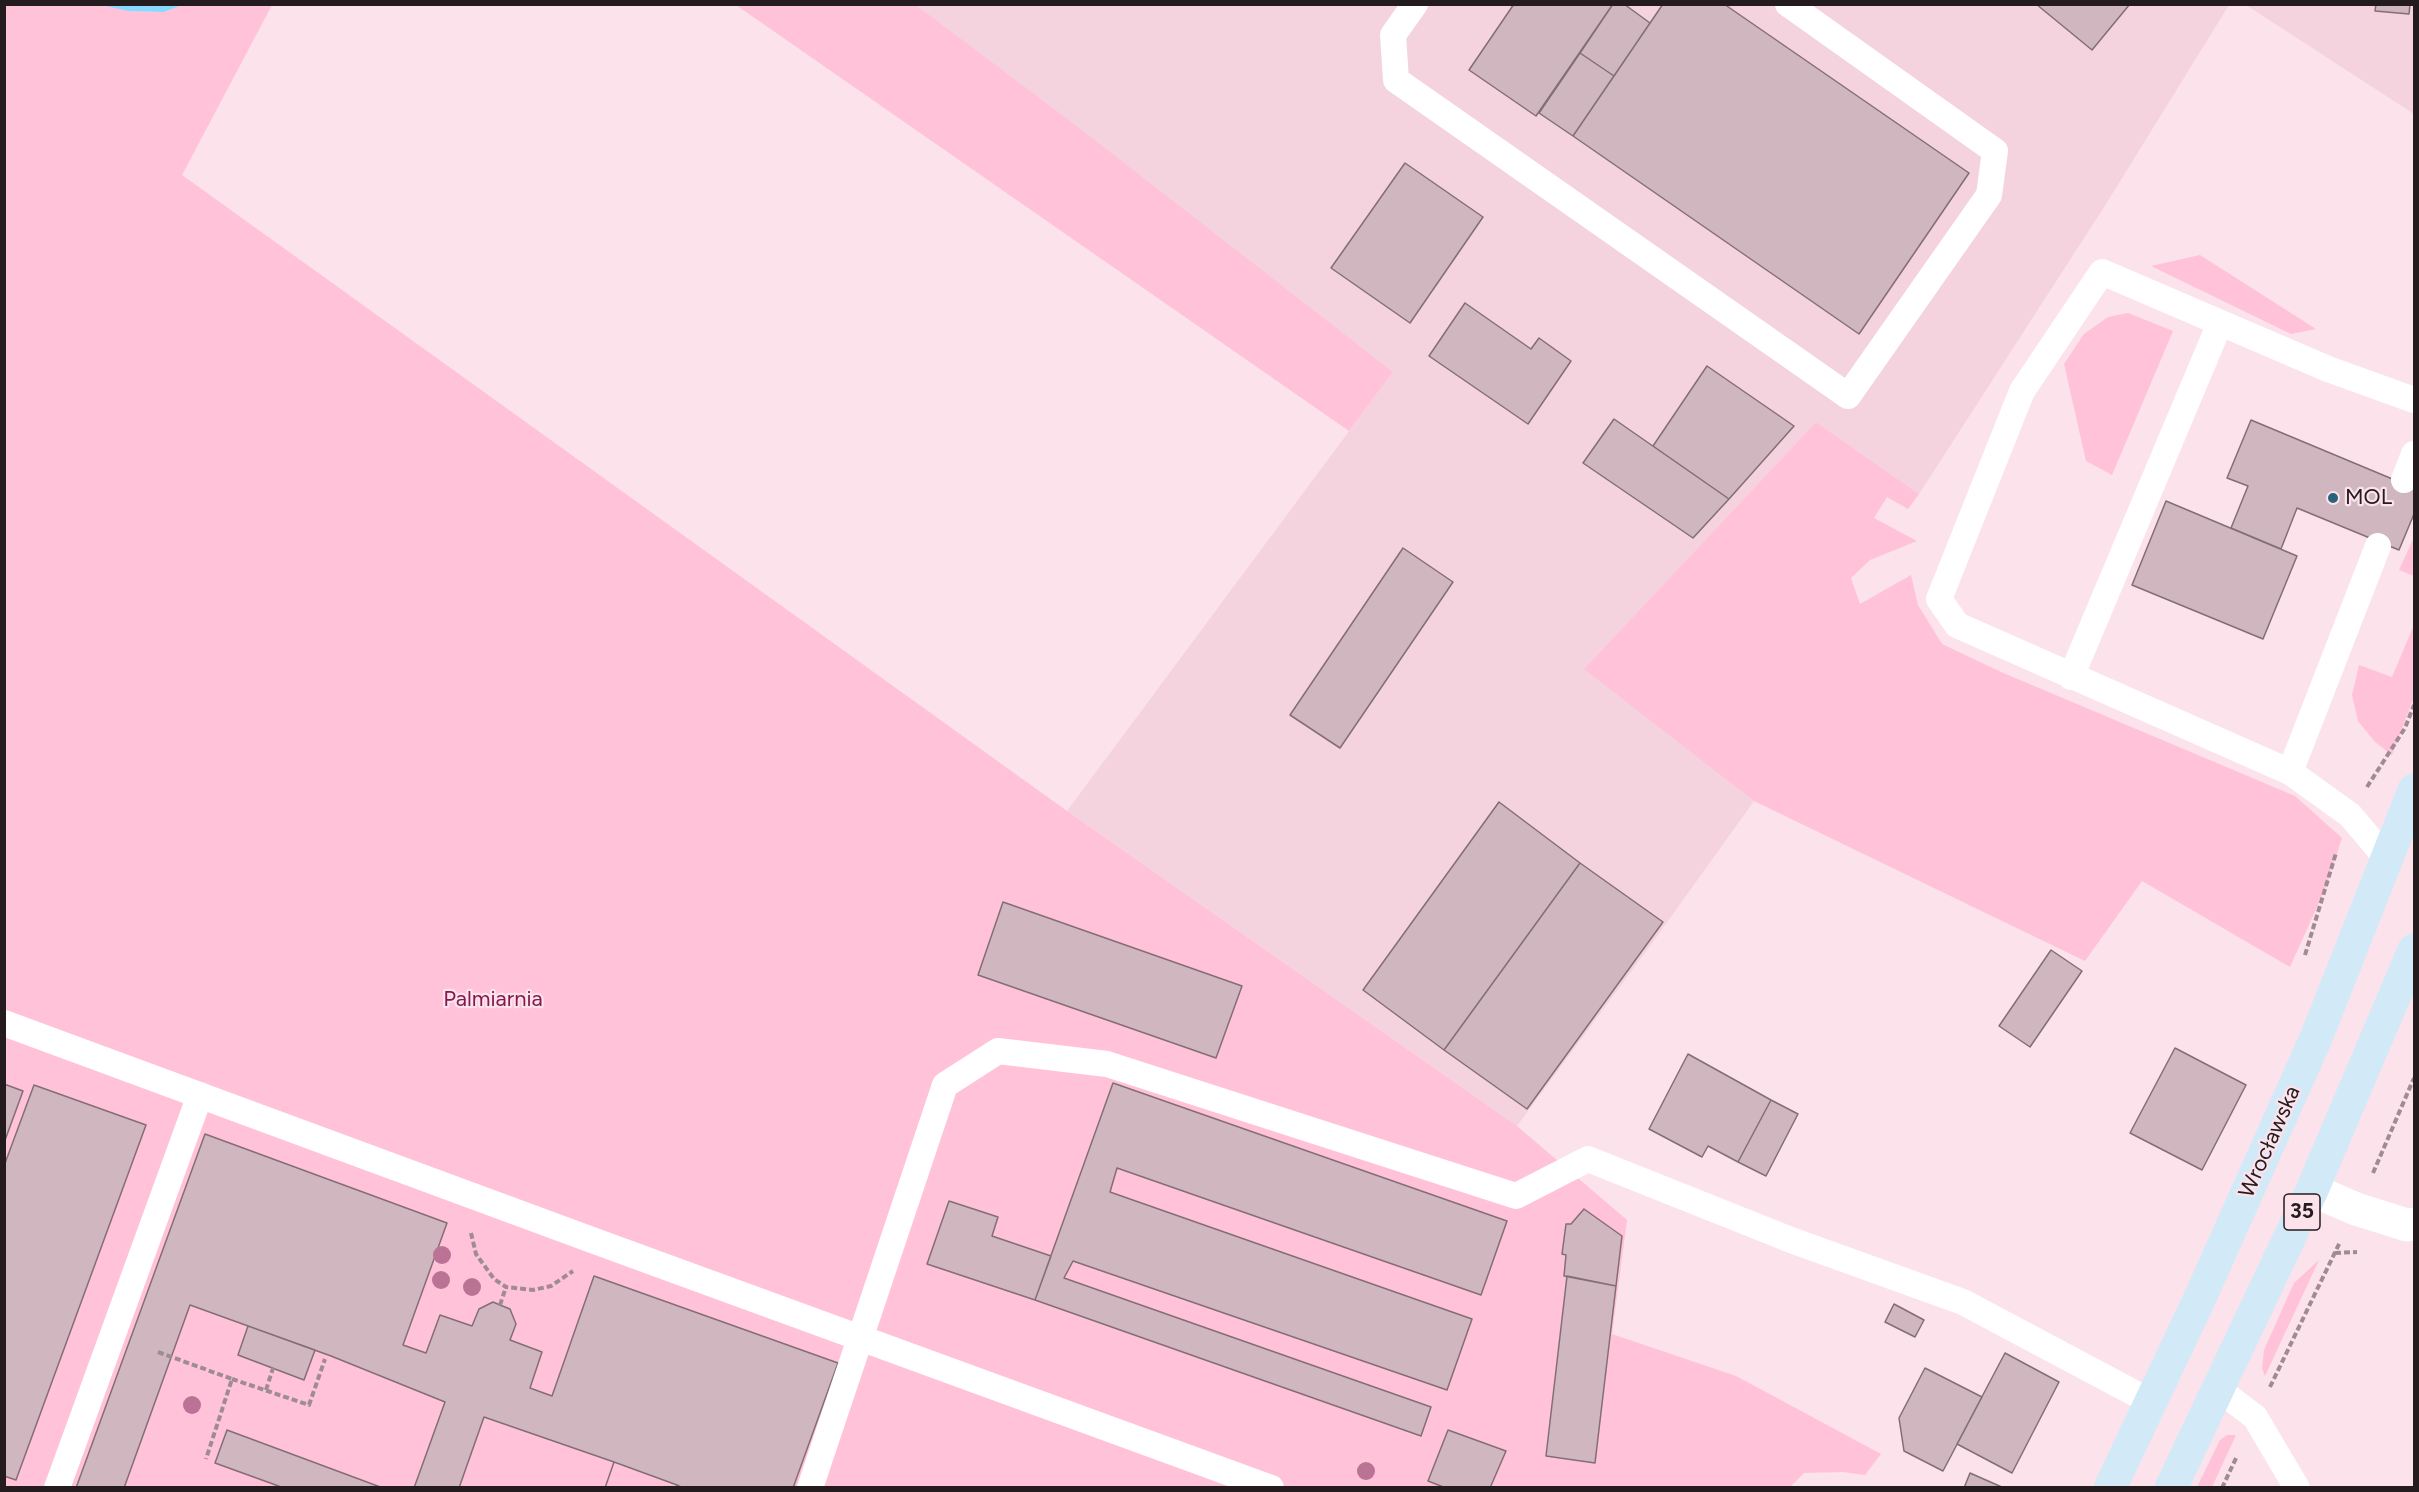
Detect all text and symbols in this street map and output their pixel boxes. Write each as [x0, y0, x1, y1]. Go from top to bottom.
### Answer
place label: MOL [2345, 485, 2392, 511]
marker: MOL [2326, 491, 2340, 505]
park label: Palmiarnia [443, 987, 543, 1013]
street label: Wrocławska [2234, 1082, 2306, 1202]
road number: 35 [2284, 1194, 2320, 1230]

